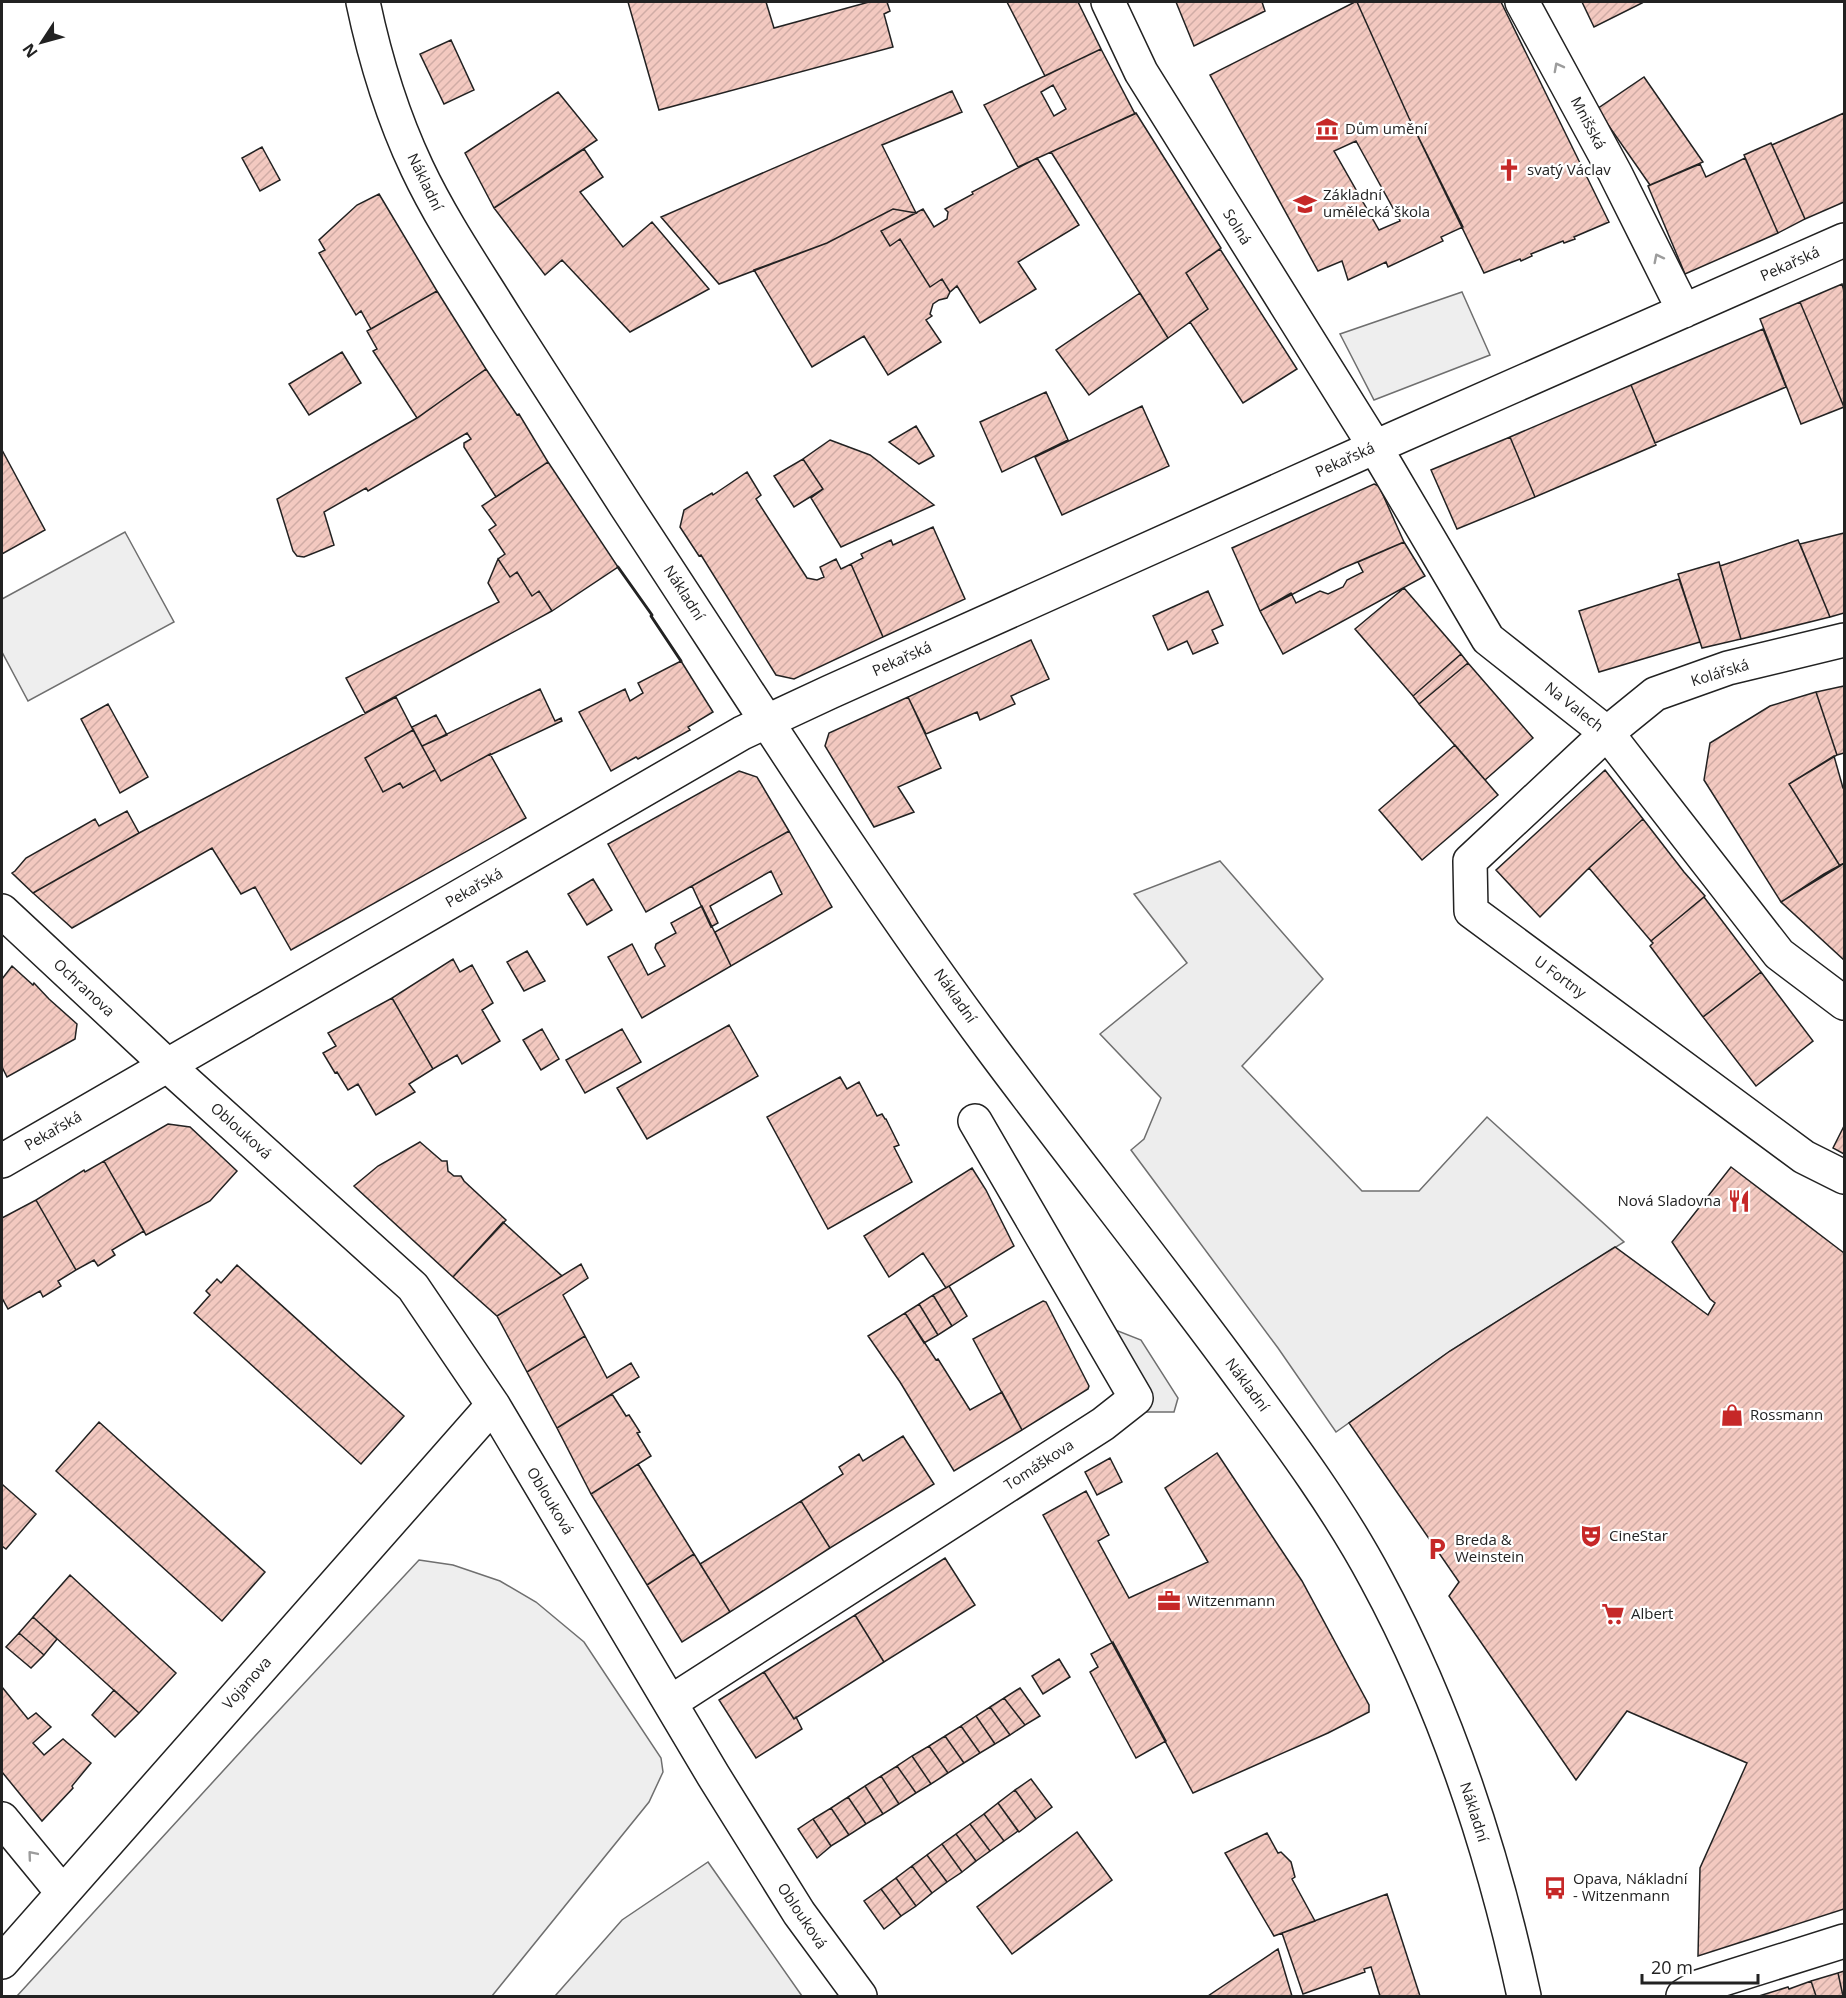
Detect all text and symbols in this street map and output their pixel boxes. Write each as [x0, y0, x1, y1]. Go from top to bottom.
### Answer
north arrow [12, 12, 72, 72]
text: N [17, 39, 43, 63]
one-way arrow [1554, 63, 1565, 73]
street label: Mnišská [1567, 93, 1611, 152]
museum icon: Dům umění [1314, 116, 1340, 142]
place label: Dům umění [1345, 118, 1429, 138]
street label: Nákladní [403, 149, 449, 215]
church icon: svatý Václav [1496, 157, 1522, 183]
place label: svatý Václav [1527, 159, 1611, 179]
place label: Základní umělecká škola [1323, 184, 1430, 221]
school or university icon: Základní umělecká škola [1292, 191, 1318, 217]
street label: Solná [1219, 205, 1257, 248]
street label: Pekařská [1757, 241, 1823, 285]
one-way arrow [1654, 254, 1665, 265]
street label: Pekařská [1312, 437, 1378, 481]
street label: Nákladní [660, 561, 711, 625]
street label: Pekařská [869, 636, 935, 680]
street label: Kolářská [1688, 654, 1751, 690]
street label: Na Valech [1541, 677, 1608, 735]
street label: Pekařská [441, 863, 506, 912]
street label: U Fortny [1531, 951, 1591, 1002]
street label: Ochranova [50, 954, 120, 1021]
street label: Nákladní [930, 964, 982, 1027]
street label: Oblouková [207, 1098, 276, 1163]
street label: Pekařská [20, 1106, 85, 1155]
restaurant icon: Nová Sladovna [1726, 1188, 1752, 1214]
place label: Nová Sladovna [1617, 1190, 1721, 1210]
street label: Nákladní [1221, 1354, 1275, 1416]
shop icon: Rossmann [1719, 1402, 1745, 1428]
place label: Rossmann [1750, 1404, 1823, 1424]
street label: Tomáškova [1000, 1434, 1077, 1494]
street label: Oblouková [523, 1463, 579, 1538]
theatre icon: CineStar [1578, 1523, 1604, 1549]
place label: CineStar [1609, 1525, 1668, 1545]
place label: Breda & Weinstein [1455, 1529, 1524, 1566]
parking icon: Breda & Weinstein [1424, 1536, 1450, 1562]
office icon: Witzenmann [1156, 1588, 1182, 1614]
place label: Witzenmann [1187, 1590, 1275, 1610]
supermarket icon: Albert [1600, 1601, 1626, 1627]
place label: Albert [1631, 1603, 1673, 1623]
street label: Vojanova [217, 1652, 275, 1713]
street label: Nákladní [1456, 1779, 1494, 1845]
one-way arrow [28, 1851, 39, 1862]
place label: Opava, Nákladní - Witzenmann [1573, 1868, 1689, 1905]
bus stop icon: Opava, Nákladní - Witzenmann [1542, 1875, 1568, 1901]
street label: Oblouková [773, 1879, 832, 1952]
scale bar [1642, 1947, 1758, 1985]
text: 20 m [1651, 1955, 1693, 1979]

